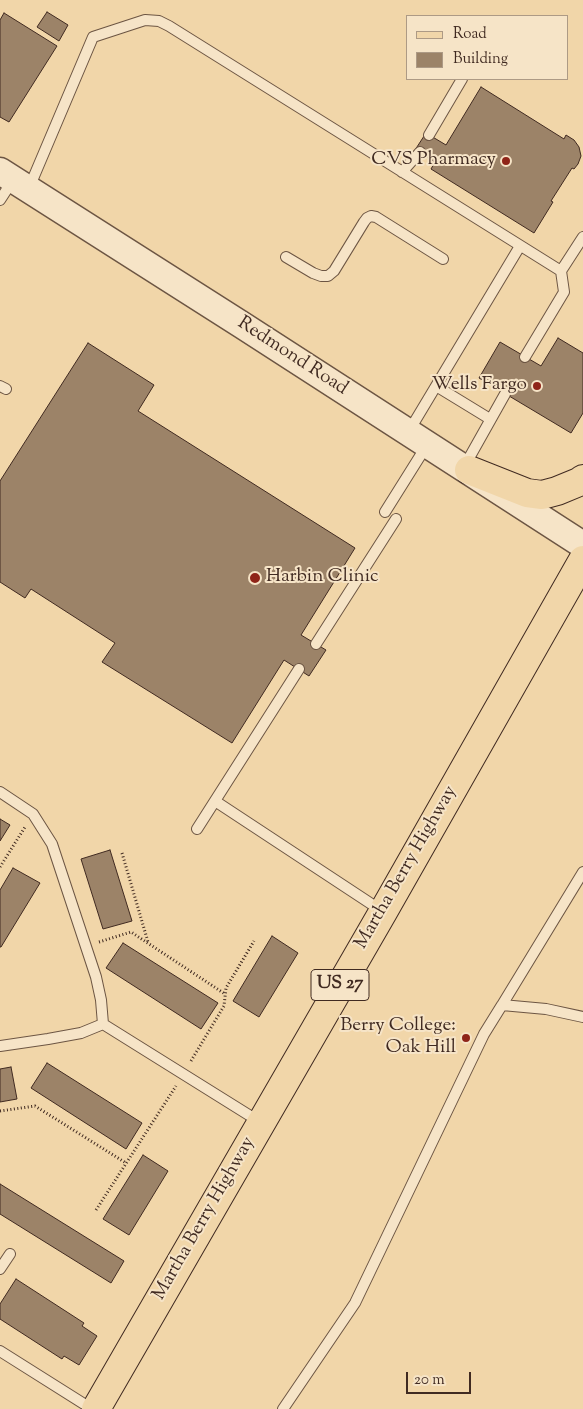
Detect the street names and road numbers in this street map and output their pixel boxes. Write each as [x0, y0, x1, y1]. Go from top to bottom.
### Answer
street label: Redmond Road [232, 313, 352, 401]
street label: Martha Berry Highway [351, 782, 463, 954]
road number: US 27 [311, 970, 369, 1000]
street label: Martha Berry Highway [149, 1133, 261, 1305]

